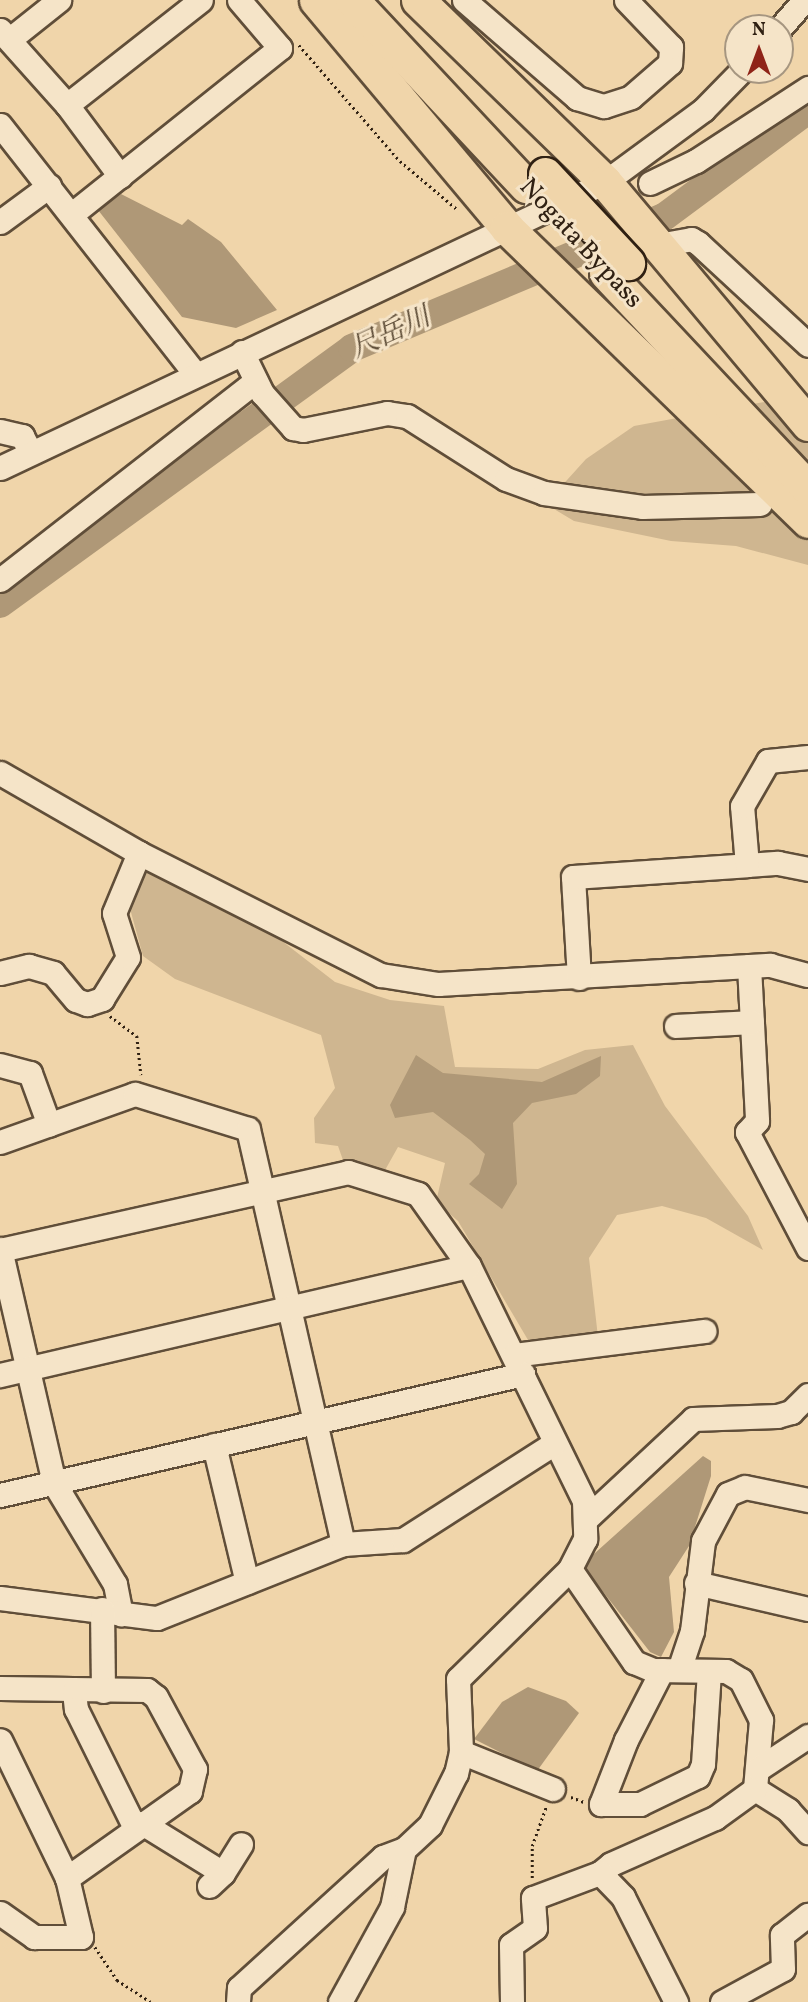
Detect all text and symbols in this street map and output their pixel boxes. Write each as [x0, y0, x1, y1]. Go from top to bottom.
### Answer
north arrow [724, 14, 794, 84]
text: N [752, 17, 766, 43]
street label: Nogata Bypass [512, 172, 648, 316]
water label: 尺岳川 [346, 301, 436, 367]

